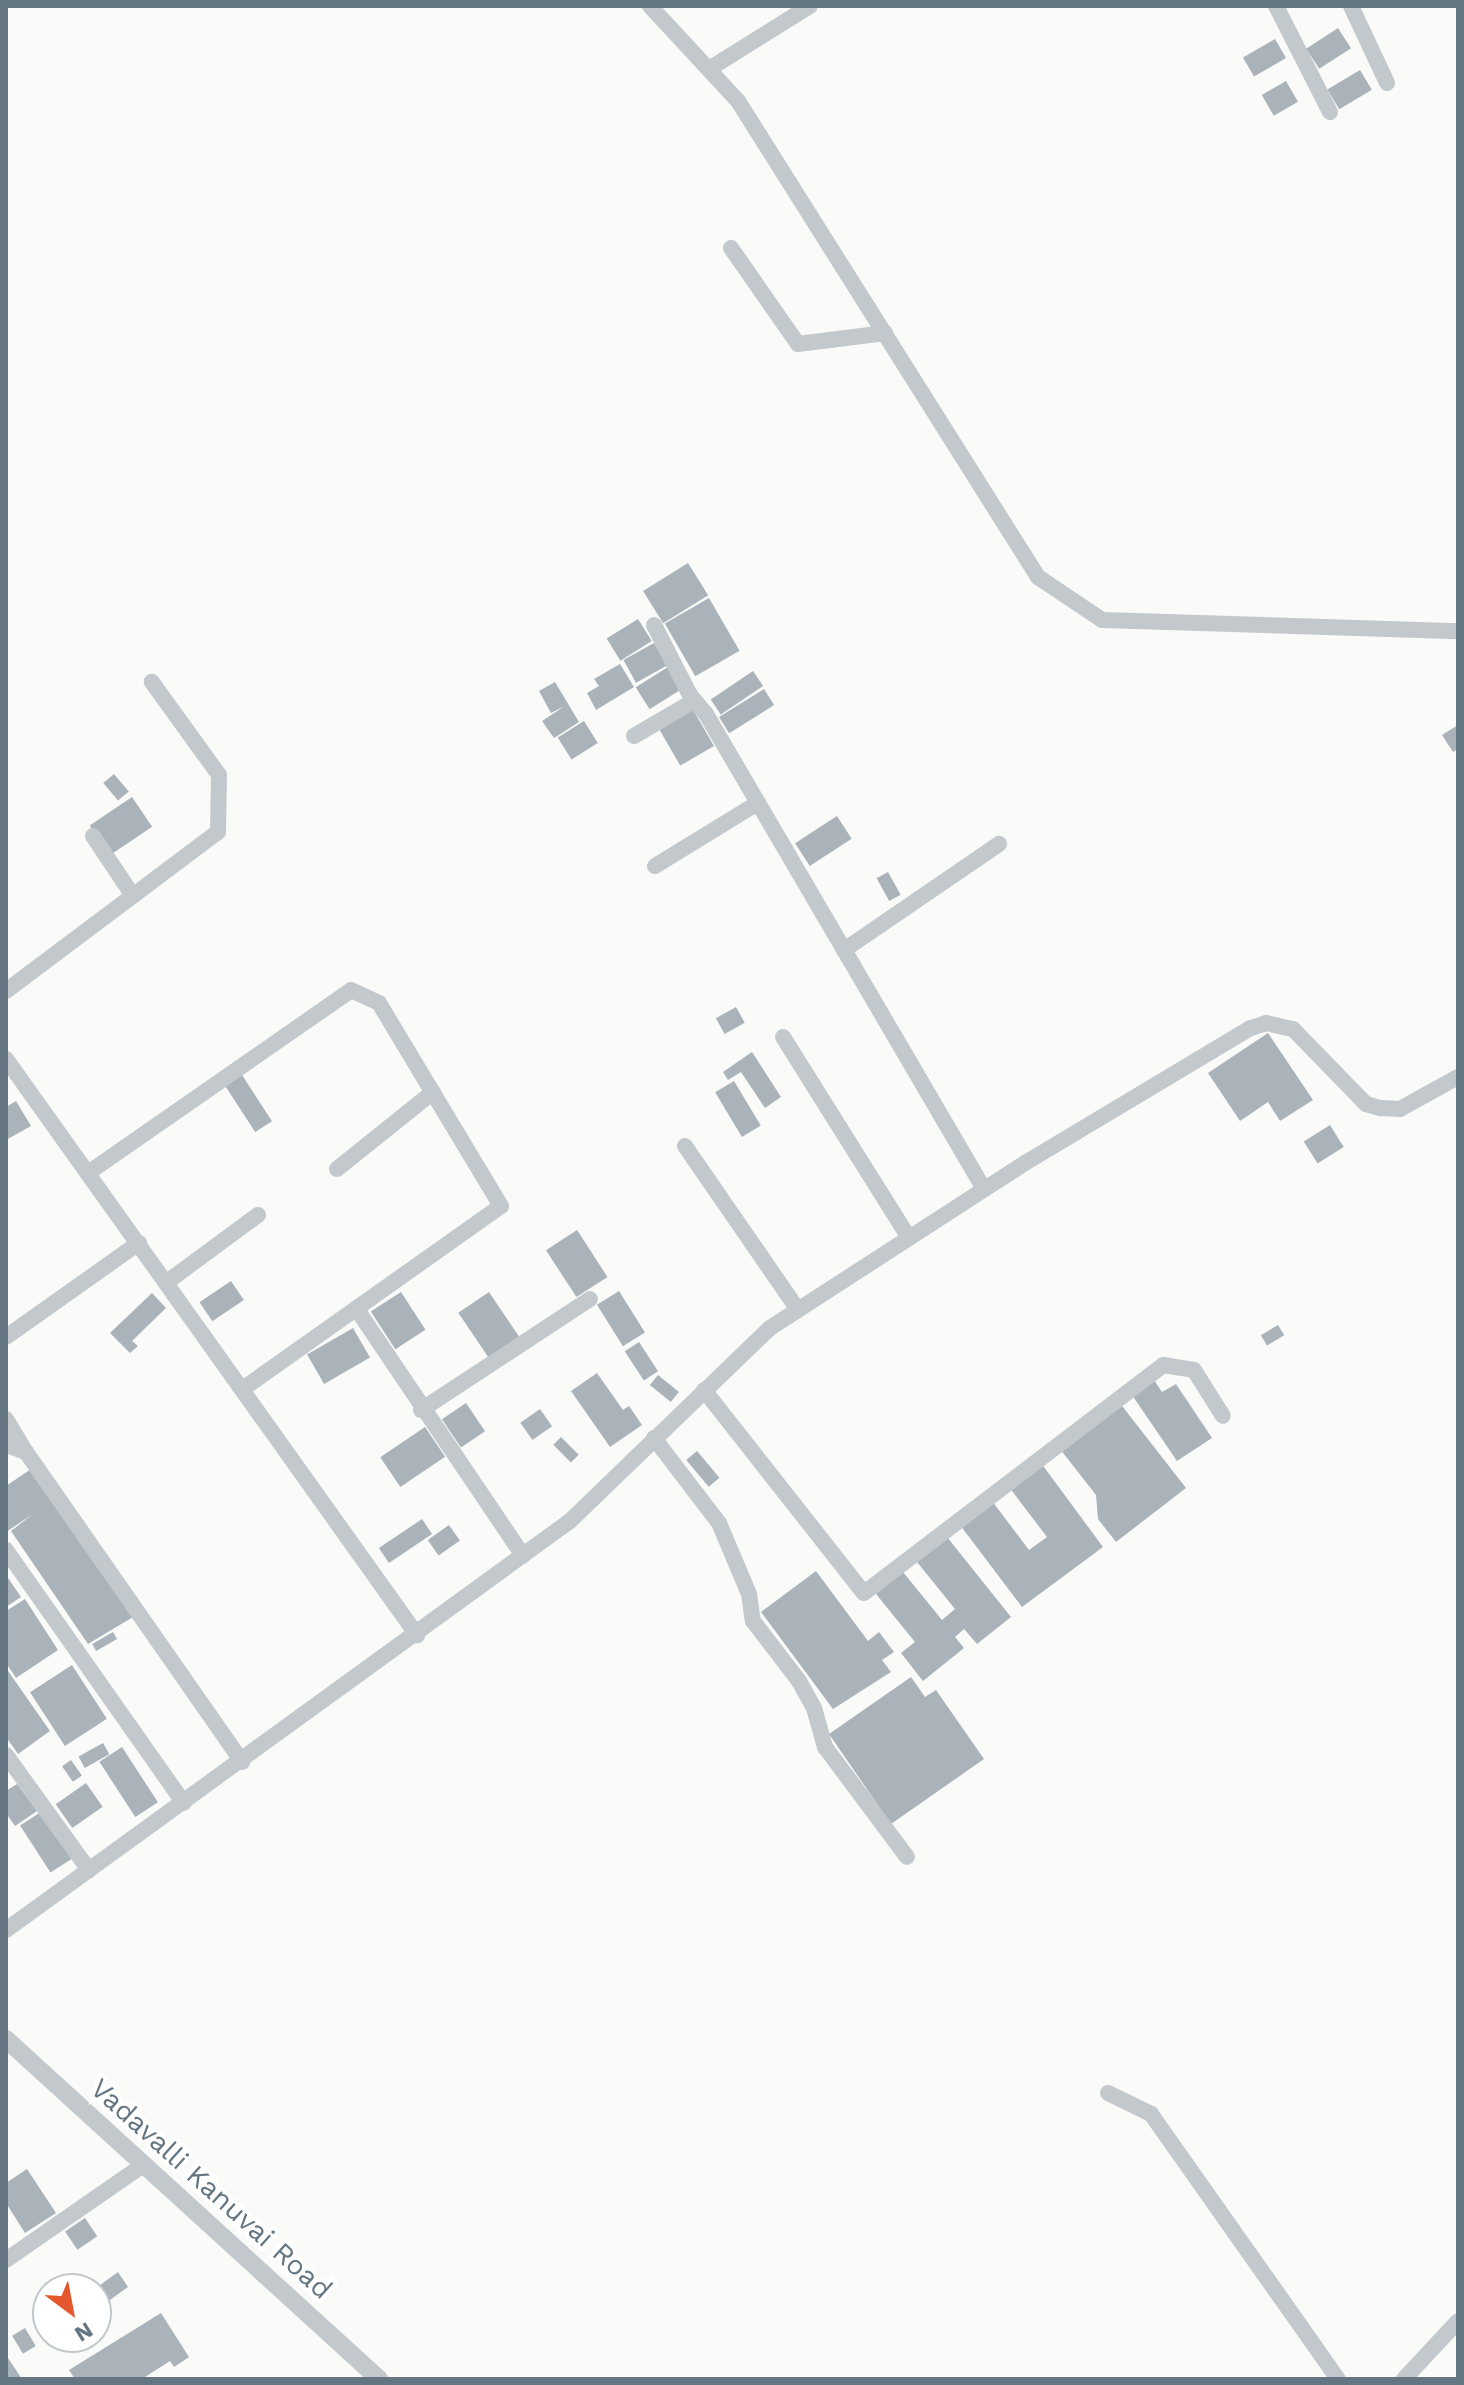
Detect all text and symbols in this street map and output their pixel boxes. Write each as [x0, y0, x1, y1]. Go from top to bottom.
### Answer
street label: Vadavalli Kanuvai Road [83, 2072, 339, 2306]
north arrow [32, 2273, 112, 2353]
text: N [70, 2317, 97, 2347]

